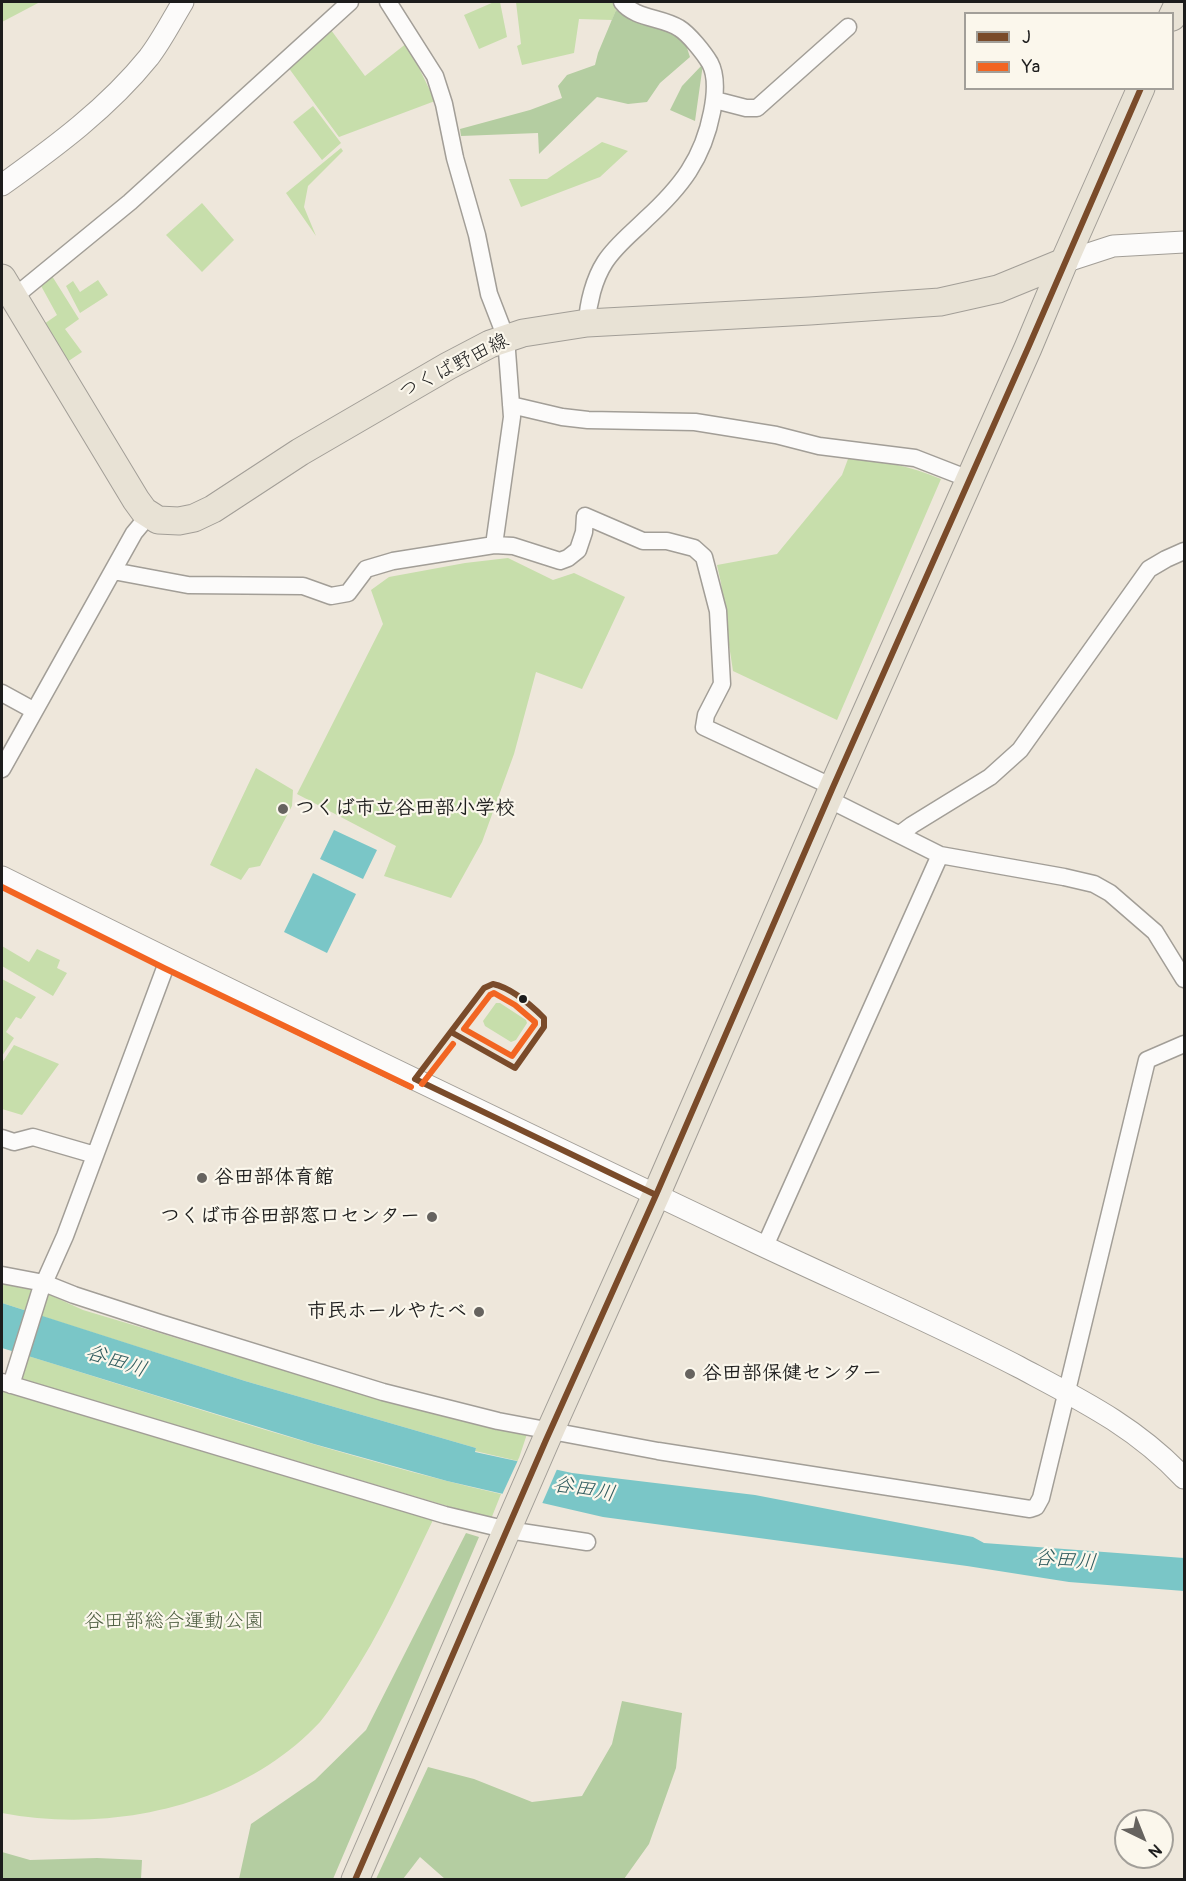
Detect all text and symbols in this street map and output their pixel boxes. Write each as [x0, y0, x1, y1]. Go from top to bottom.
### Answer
legend [964, 12, 1174, 90]
text: J [1022, 26, 1031, 49]
text: Ya [1022, 56, 1040, 79]
street label: つくば野田線 [395, 329, 513, 405]
place label: つくば市立谷田部小学校 [295, 797, 515, 821]
marker: つくば市立谷田部小学校 [276, 802, 290, 816]
unlabelled marker [517, 993, 529, 1005]
place label: 谷田部体育館 [214, 1166, 334, 1190]
marker: 谷田部体育館 [195, 1171, 209, 1185]
place label: つくば市谷田部窓口センター [160, 1205, 420, 1229]
marker: つくば市谷田部窓口センター [425, 1210, 439, 1224]
place label: 市民ホールやたべ [307, 1300, 467, 1324]
marker: 市民ホールやたべ [472, 1305, 486, 1319]
water label: 谷田川 [82, 1340, 150, 1384]
place label: 谷田部保健センター [702, 1362, 882, 1386]
marker: 谷田部保健センター [683, 1367, 697, 1381]
water label: 谷田川 [551, 1472, 617, 1508]
water label: 谷田川 [1033, 1546, 1097, 1576]
park label: 谷田部総合運動公園 [84, 1610, 264, 1634]
north arrow [1114, 1809, 1174, 1869]
text: N [1144, 1840, 1166, 1862]

